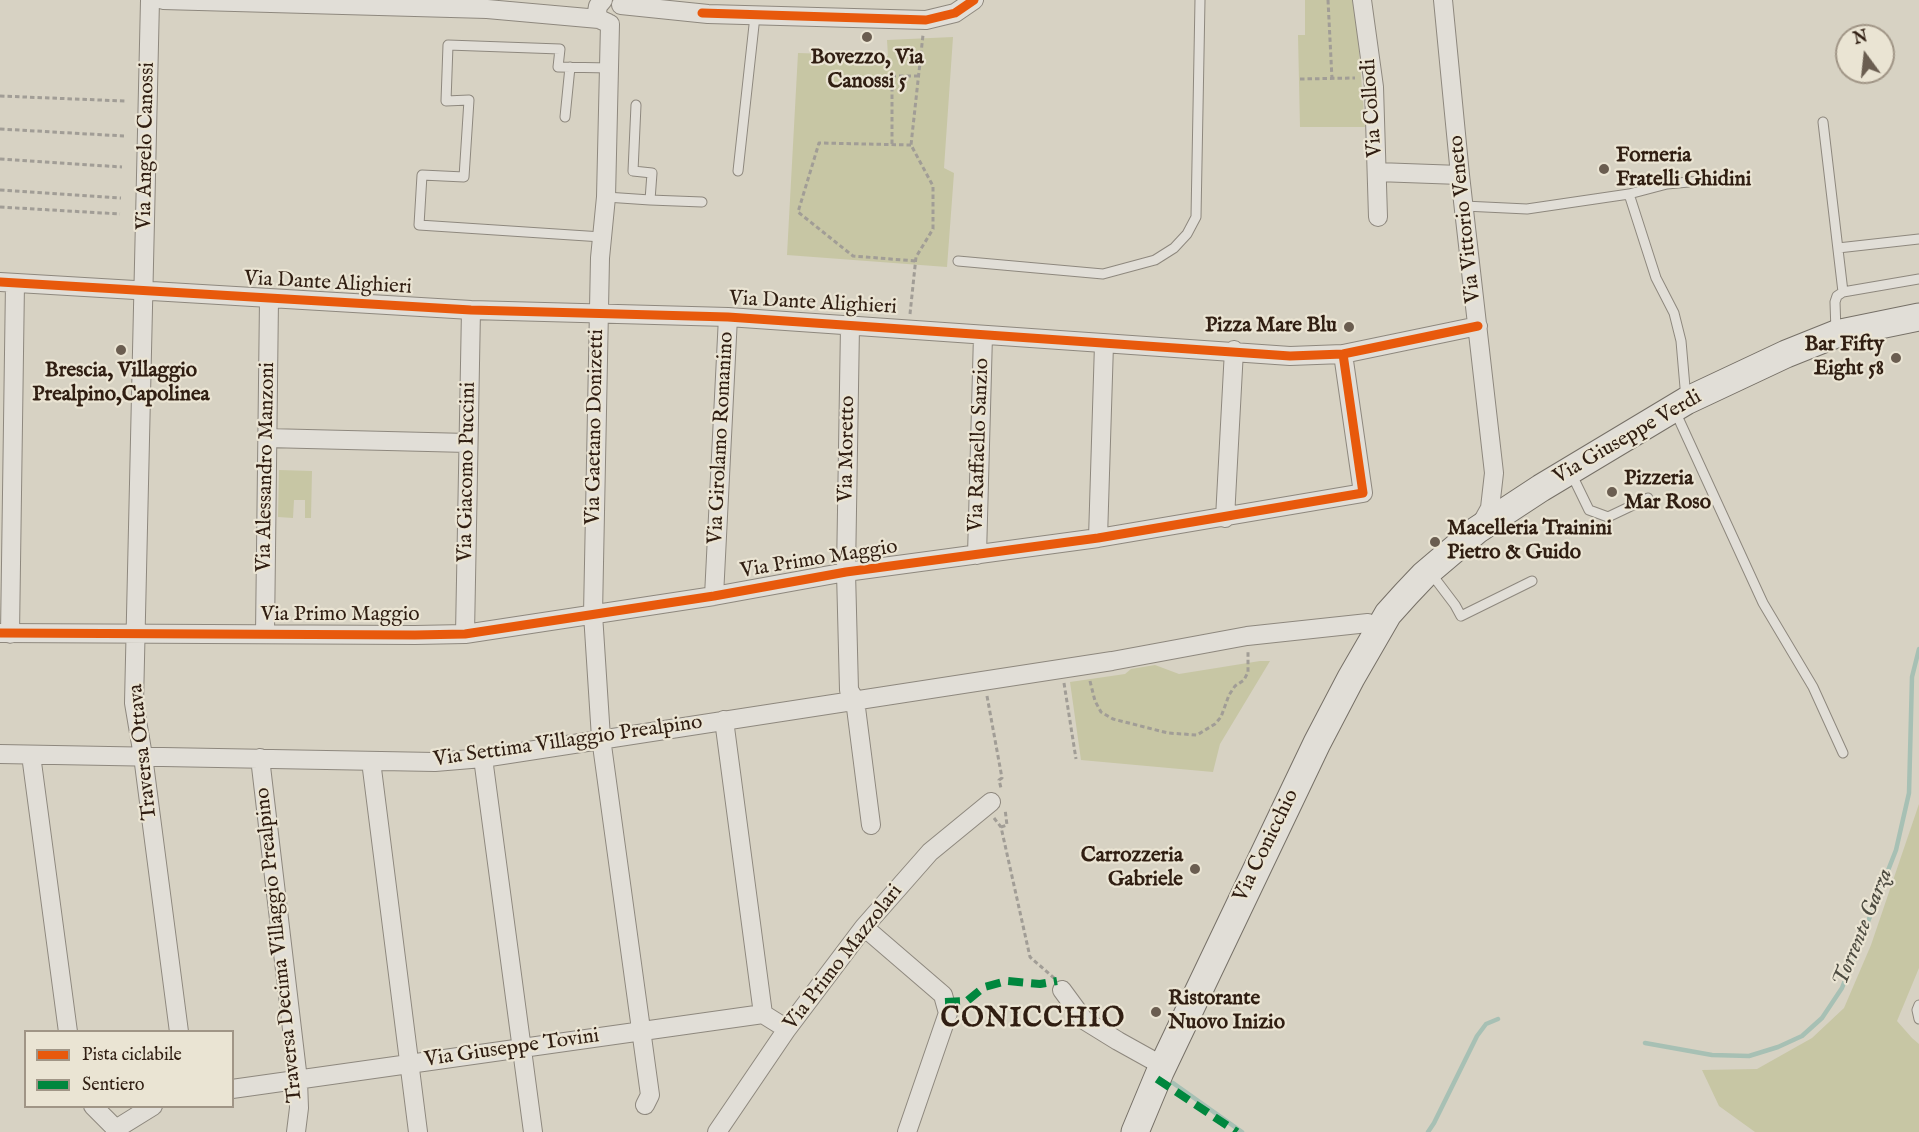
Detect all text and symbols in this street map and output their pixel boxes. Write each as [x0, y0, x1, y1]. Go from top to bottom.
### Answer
north arrow [1835, 24, 1895, 84]
text: N [1852, 27, 1870, 50]
marker: Bovezzo, Via Canossi 5 [860, 30, 874, 44]
place label: Bovezzo, Via Canossi 5 [810, 46, 924, 96]
street label: Via Collodi [1357, 58, 1389, 158]
street label: Via Angelo Canossi [133, 62, 161, 230]
street label: Via Vittorio Veneto [1445, 134, 1487, 304]
place label: Forneria Fratelli Ghidini [1616, 144, 1751, 194]
marker: Forneria Fratelli Ghidini [1597, 162, 1611, 176]
street label: Via Dante Alighieri [243, 267, 413, 301]
street label: Via Dante Alighieri [728, 287, 898, 321]
place label: Pizza Mare Blu [1205, 314, 1337, 340]
marker: Pizza Mare Blu [1342, 320, 1356, 334]
street label: Via Gaetano Donizetti [582, 329, 610, 525]
street label: Via Girolamo Romanino [704, 331, 740, 545]
place label: Bar Fifty Eight 58 [1805, 333, 1884, 383]
marker: Brescia, Villaggio Prealpino,Capolinea [114, 343, 128, 357]
marker: Bar Fifty Eight 58 [1889, 351, 1903, 365]
street label: Via Raffaello Sanzio [964, 358, 996, 532]
place label: Brescia, Villaggio Prealpino,Capolinea [32, 359, 210, 409]
street label: Via Alessandro Manzoni [253, 362, 281, 572]
street label: Via Giacomo Puccini [454, 382, 482, 562]
street label: Via Giuseppe Verdi [1549, 385, 1707, 491]
street label: Via Moretto [834, 395, 862, 503]
place label: Pizzeria Mar Roso [1624, 467, 1711, 517]
marker: Pizzeria Mar Roso [1605, 485, 1619, 499]
place label: Macelleria Trainini Pietro & Guido [1447, 517, 1612, 567]
street label: Via Primo Maggio [739, 535, 899, 585]
marker: Macelleria Trainini Pietro & Guido [1428, 535, 1442, 549]
street label: Via Primo Maggio [261, 603, 419, 629]
street label: Traversa Ottava [124, 683, 164, 821]
street label: Via Settima Villaggio Prealpino [432, 711, 704, 773]
street label: Traversa Decima Villaggio Prealpino [251, 786, 309, 1104]
street label: Via Conicchio [1229, 786, 1305, 906]
place label: Carrozzeria Gabriele [1081, 844, 1183, 894]
marker: Carrozzeria Gabriele [1188, 862, 1202, 876]
water label: Torrente Garza [1828, 865, 1900, 991]
street label: Via Primo Mazzolari [779, 880, 909, 1036]
place label: Ristorante Nuovo Inizio [1168, 987, 1285, 1037]
district label: CONICCHIO [940, 1004, 1126, 1036]
marker: Ristorante Nuovo Inizio [1149, 1005, 1163, 1019]
street label: Via Giuseppe Tovini [423, 1024, 601, 1074]
legend [24, 1030, 234, 1108]
text: Pista ciclabile [82, 1044, 182, 1067]
text: Sentiero [82, 1074, 145, 1097]

